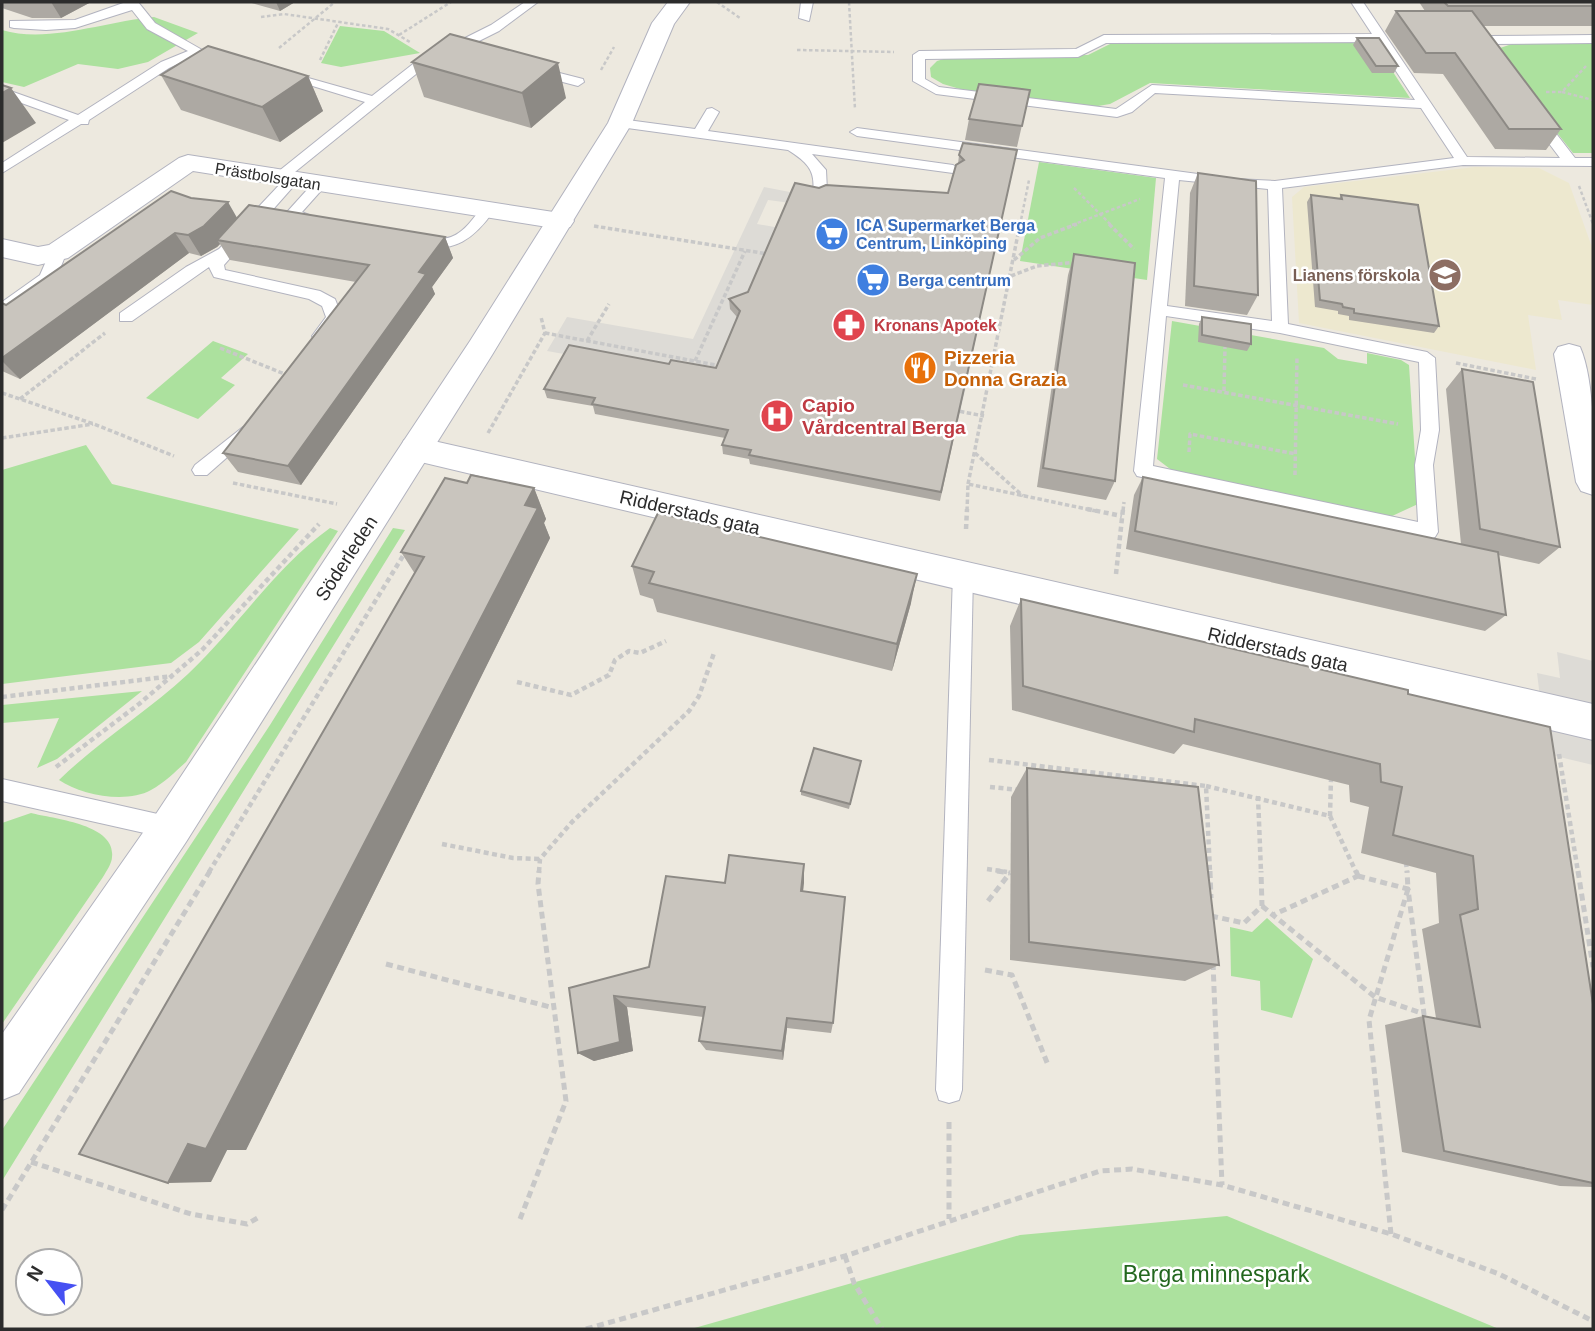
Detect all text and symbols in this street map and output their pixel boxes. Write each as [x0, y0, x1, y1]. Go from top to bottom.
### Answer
street label: Prästbolsgatan [214, 160, 322, 193]
supermarket icon: ICA Supermarket Berga Centrum, Linköping [813, 215, 851, 253]
place label: ICA Supermarket Berga Centrum, Linköping [856, 217, 1035, 252]
school or university icon: Lianens förskola [1426, 256, 1464, 294]
supermarket icon: Berga centrum [854, 261, 892, 299]
place label: Lianens förskola [1293, 267, 1420, 284]
place label: Berga centrum [898, 272, 1011, 289]
pharmacy icon: Kronans Apotek [830, 306, 868, 344]
place label: Kronans Apotek [874, 317, 997, 334]
place label: Pizzeria Donna Grazia [944, 347, 1067, 390]
restaurant icon: Pizzeria Donna Grazia [901, 349, 939, 387]
place label: Capio Vårdcentral Berga [802, 395, 966, 438]
hospital icon: Capio Vårdcentral Berga [758, 397, 796, 435]
street label: Ridderstads gata [618, 486, 763, 539]
street label: Söderleden [311, 512, 382, 605]
street label: Ridderstads gata [1206, 623, 1351, 676]
north arrow [14, 1247, 84, 1317]
park label: Berga minnespark [1123, 1261, 1310, 1287]
text: N [22, 1262, 47, 1285]

